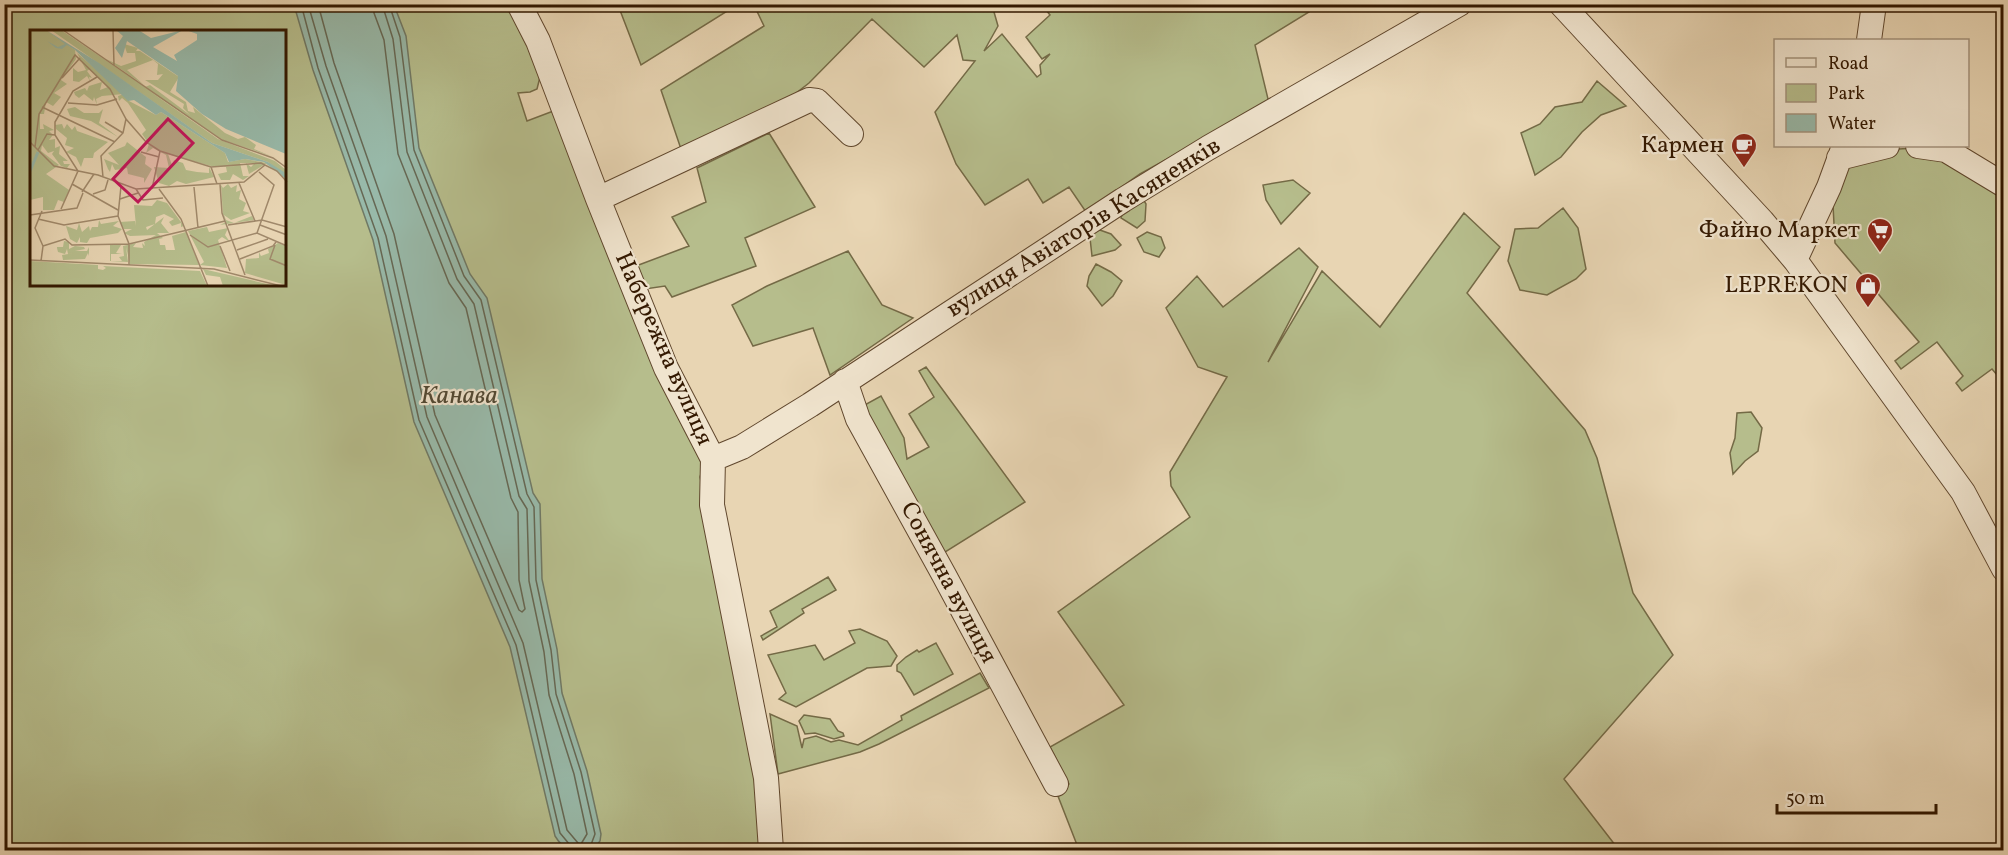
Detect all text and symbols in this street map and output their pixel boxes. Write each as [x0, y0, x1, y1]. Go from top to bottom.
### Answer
inset map [30, 30, 286, 286]
legend [1774, 39, 1969, 147]
text: Road [1828, 52, 1869, 77]
text: Park [1828, 82, 1865, 107]
text: Water [1828, 112, 1876, 137]
street label: вулиця Авіаторів Касяненків [940, 129, 1228, 327]
place label: Кармен [1641, 129, 1724, 163]
cafe icon: Кармен [1729, 131, 1759, 169]
place label: Файно Маркет [1699, 214, 1860, 248]
supermarket icon: Файно Маркет [1865, 216, 1895, 254]
street label: Набережна вулиця [605, 247, 721, 451]
place label: LEPREKON [1724, 269, 1848, 303]
shop icon: LEPREKON [1853, 271, 1883, 309]
water label: Канава [420, 378, 498, 414]
street label: Сонячна вулиця [891, 496, 1005, 670]
scale bar [1777, 777, 1936, 815]
text: 50 m [1786, 787, 1825, 812]

